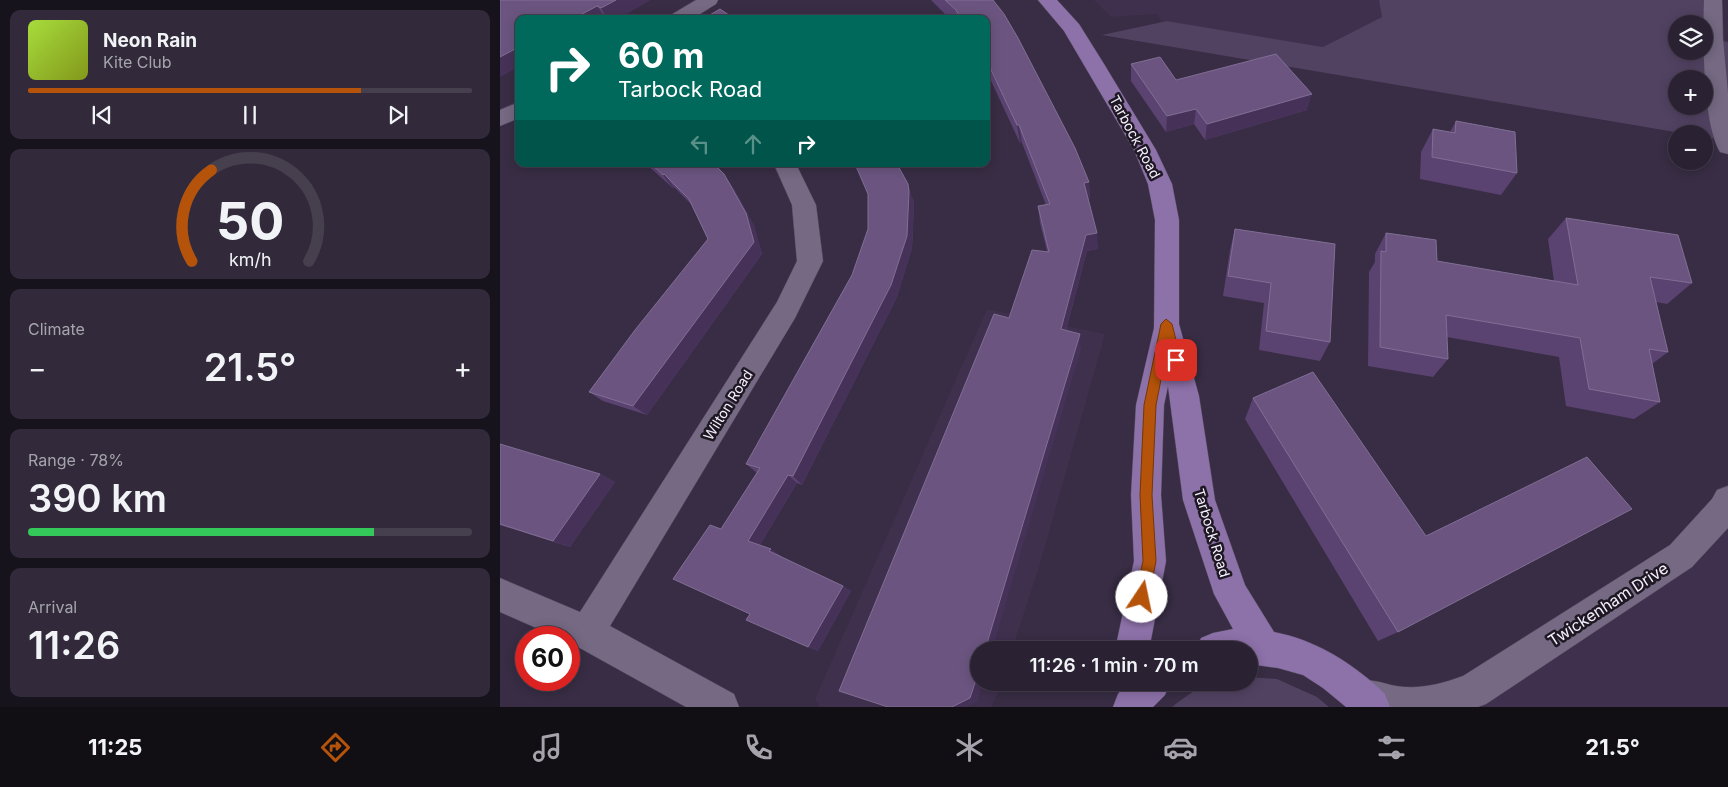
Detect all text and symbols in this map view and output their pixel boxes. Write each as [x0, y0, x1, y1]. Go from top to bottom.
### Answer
map controls [1668, 15, 1713, 170]
button: layers [1668, 15, 1713, 60]
text: Neon Rain [103, 29, 197, 52]
text: 60 m [618, 34, 705, 76]
icon: right [535, 35, 600, 100]
text: Kite Club [103, 52, 172, 72]
button: + [1668, 70, 1713, 115]
text: Tarbock Road [618, 76, 762, 102]
street label: Tarbock Road [1106, 92, 1164, 181]
icon: previous [88, 101, 116, 129]
icon: pause [236, 101, 264, 129]
icon: next [384, 101, 412, 129]
button: − [1668, 125, 1713, 170]
icon: left [686, 130, 714, 158]
icon: ahead [739, 130, 767, 158]
icon: right [792, 130, 820, 158]
text: 50 [216, 190, 284, 253]
text: km/h [229, 249, 271, 270]
text: Climate [28, 319, 85, 339]
pin [1155, 339, 1197, 381]
text: 21.5° [204, 344, 296, 390]
icon: arrive [1162, 346, 1190, 374]
text: − [28, 351, 47, 385]
text: + [453, 351, 472, 385]
street label: Wilton Road [699, 366, 756, 443]
text: Range · 78% [28, 450, 124, 470]
text: 390 km [28, 475, 167, 521]
street label: Tarbock Road [1191, 487, 1234, 579]
street label: Twickenham Drive [1544, 558, 1672, 650]
position arrow [1115, 570, 1167, 622]
text: Arrival [28, 597, 77, 617]
text: 11:26 [28, 622, 120, 668]
speed limit sign: 60 [515, 626, 580, 691]
text: 11:26 · 1 min · 70 m [1030, 654, 1199, 677]
icon: directions [318, 730, 353, 765]
icon: music [530, 730, 565, 765]
icon: phone [741, 730, 776, 765]
icon: climate [952, 730, 987, 765]
icon: car [1163, 730, 1198, 765]
icon: filters [1374, 730, 1409, 765]
text: 11:25 [88, 734, 142, 760]
text: 21.5° [1585, 734, 1640, 760]

